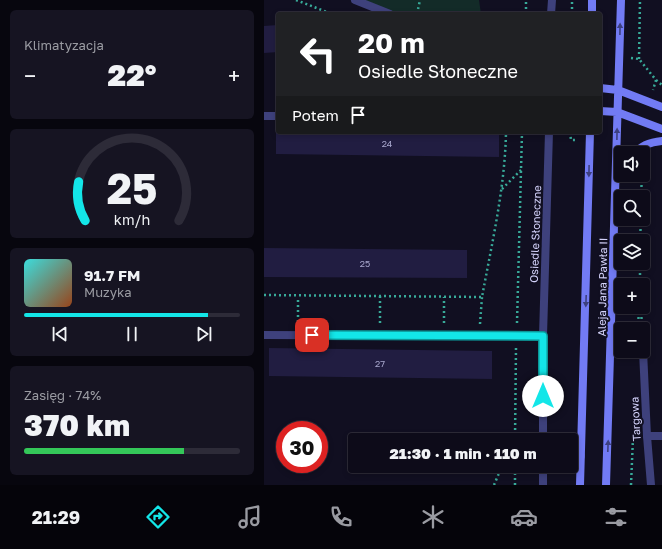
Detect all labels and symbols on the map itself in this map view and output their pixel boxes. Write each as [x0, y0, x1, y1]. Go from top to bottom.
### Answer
one-way arrow [617, 22, 623, 35]
one-way arrow [613, 128, 620, 140]
house number: 24 [382, 138, 393, 149]
one-way arrow [586, 165, 592, 178]
street label: Osiedle Słoneczne [527, 185, 543, 283]
street label: Aleja Jana Pawła II [595, 238, 609, 336]
house number: 25 [360, 258, 370, 269]
one-way arrow [583, 295, 589, 308]
pin [295, 318, 329, 352]
house number: 27 [375, 358, 385, 369]
position arrow [522, 375, 564, 417]
street label: Targowa [627, 396, 643, 442]
speed limit sign: 30 [276, 421, 328, 473]
one-way arrow [605, 440, 612, 452]

